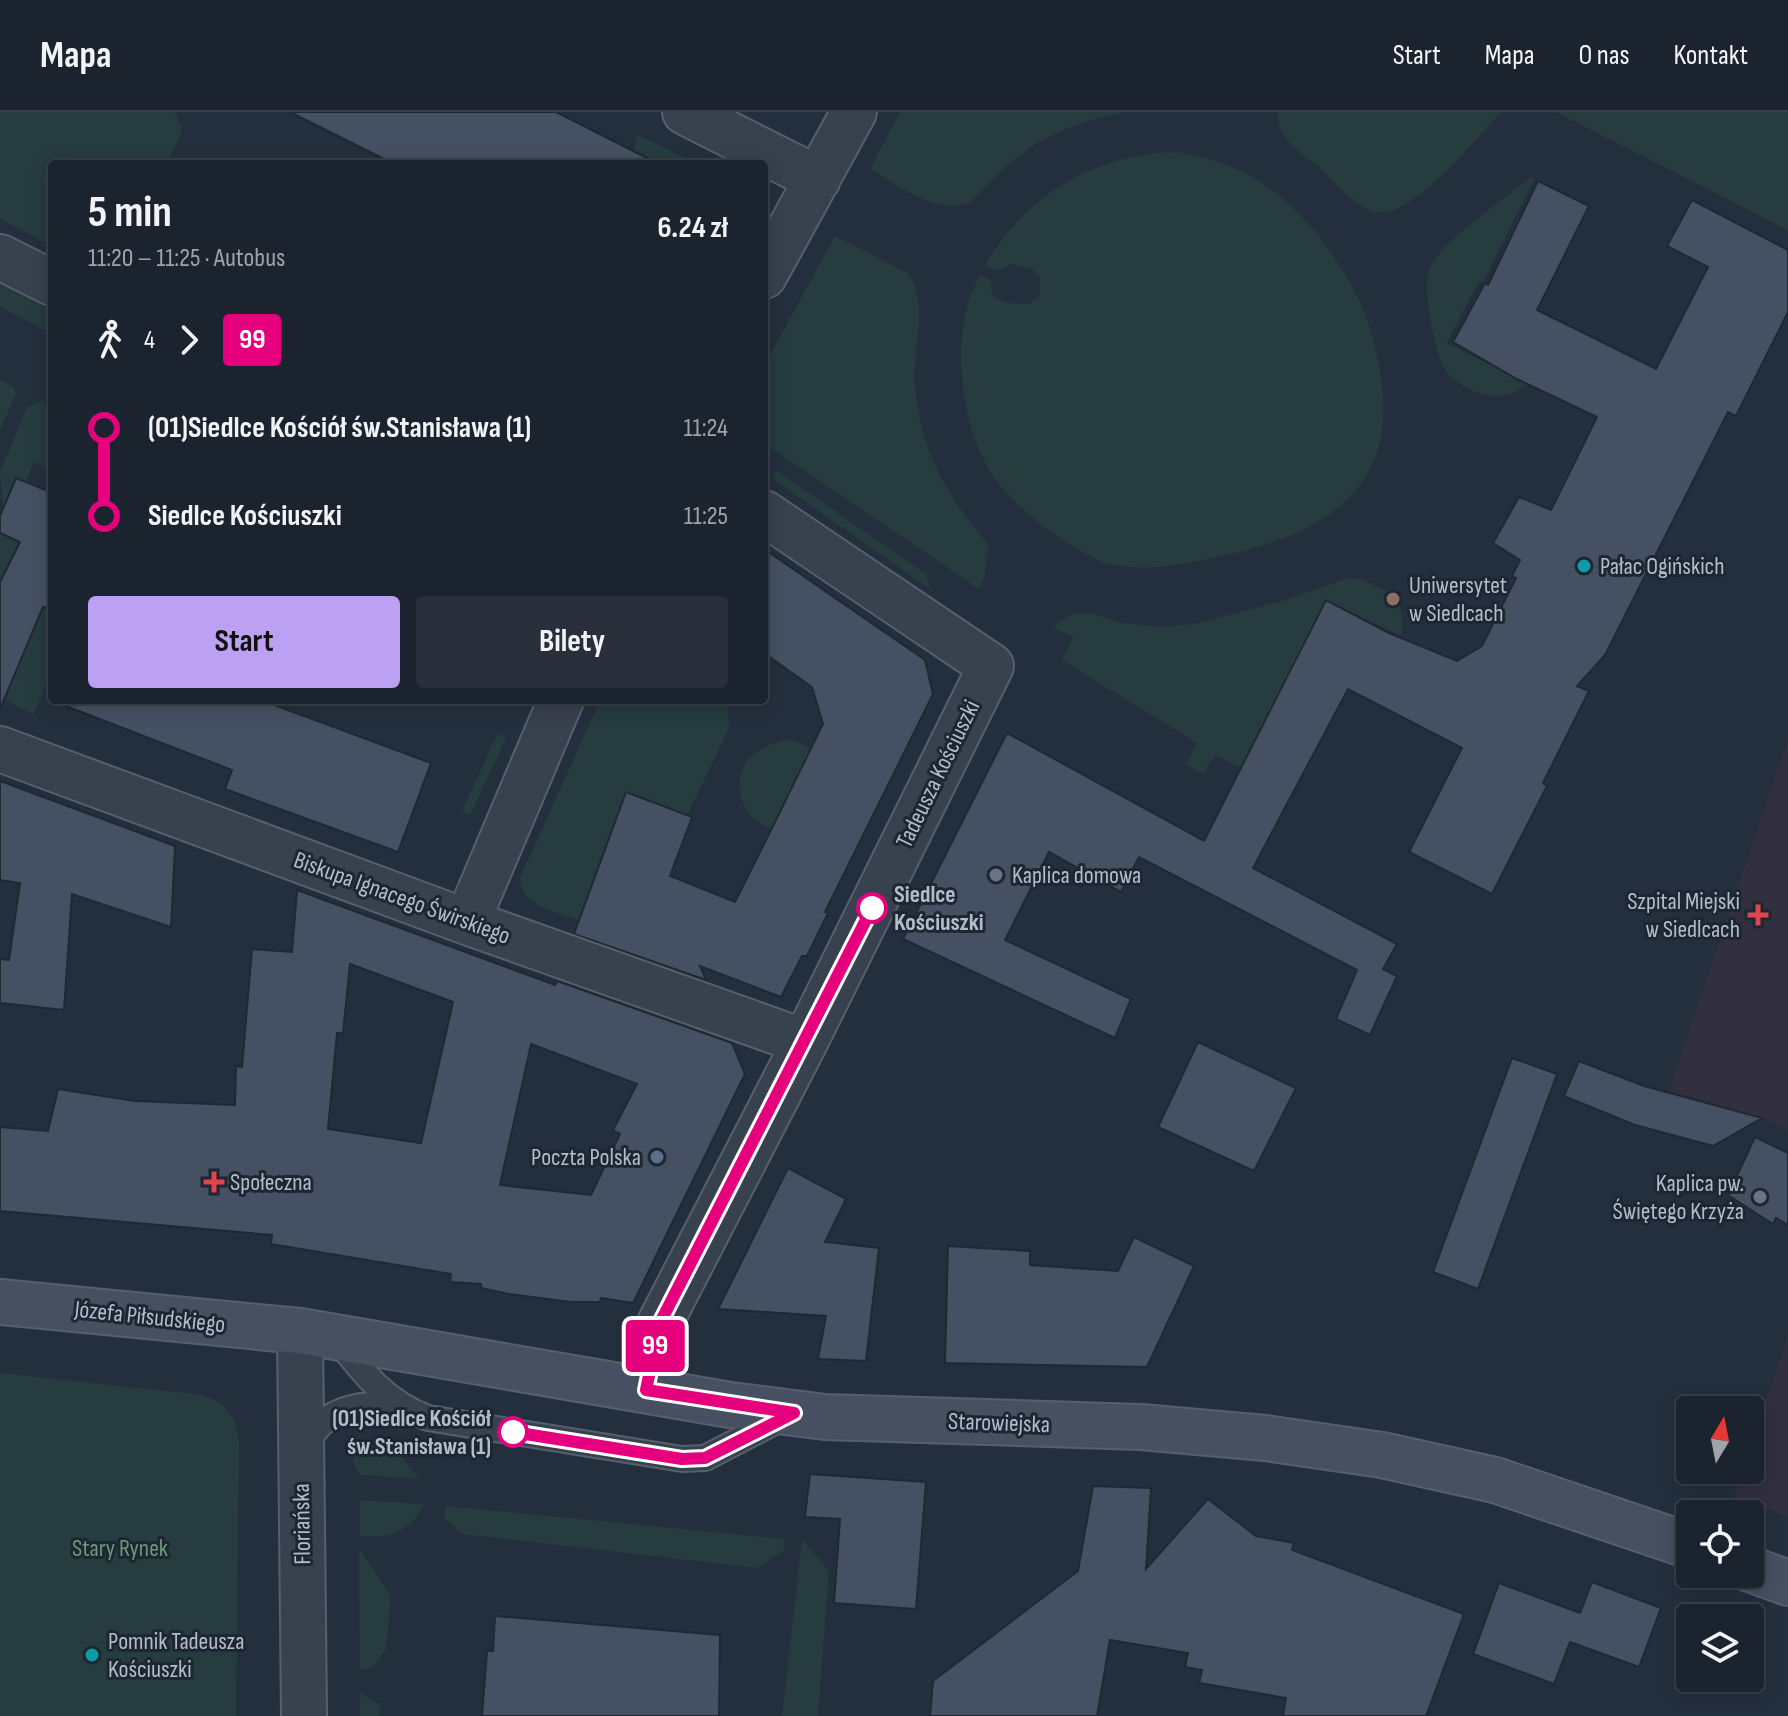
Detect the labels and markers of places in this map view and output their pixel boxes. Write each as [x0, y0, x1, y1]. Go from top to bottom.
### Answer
place label: Pałac Ogińskich [1600, 552, 1724, 581]
marker: Pałac Ogińskich [1575, 557, 1593, 575]
place label: Uniwersytet w Siedlcach [1409, 571, 1507, 628]
marker: Uniwersytet w Siedlcach [1384, 590, 1402, 608]
place label: Kaplica domowa [1012, 861, 1141, 890]
marker: Kaplica domowa [987, 866, 1005, 884]
place label: Siedlce Kościuszki [894, 880, 984, 937]
place label: Szpital Miejski w Siedlcach [1627, 887, 1740, 944]
marker: Siedlce Kościuszki [857, 893, 887, 923]
marker: Szpital Miejski w Siedlcach [1747, 904, 1769, 926]
place label: Poczta Polska [531, 1143, 641, 1172]
marker: Poczta Polska [648, 1148, 666, 1166]
place label: Społeczna [230, 1168, 312, 1197]
place label: Kaplica pw. Świętego Krzyża [1613, 1169, 1744, 1226]
marker: Społeczna [205, 1173, 223, 1191]
marker: Kaplica pw. Świętego Krzyża [1751, 1188, 1769, 1206]
place label: (01)Siedlce Kościół św.Stanisława (1) [332, 1404, 492, 1461]
marker: (01)Siedlce Kościół św.Stanisława (1) [498, 1417, 528, 1447]
place label: Pomnik Tadeusza Kościuszki [108, 1627, 244, 1684]
marker: Pomnik Tadeusza Kościuszki [83, 1646, 101, 1664]

